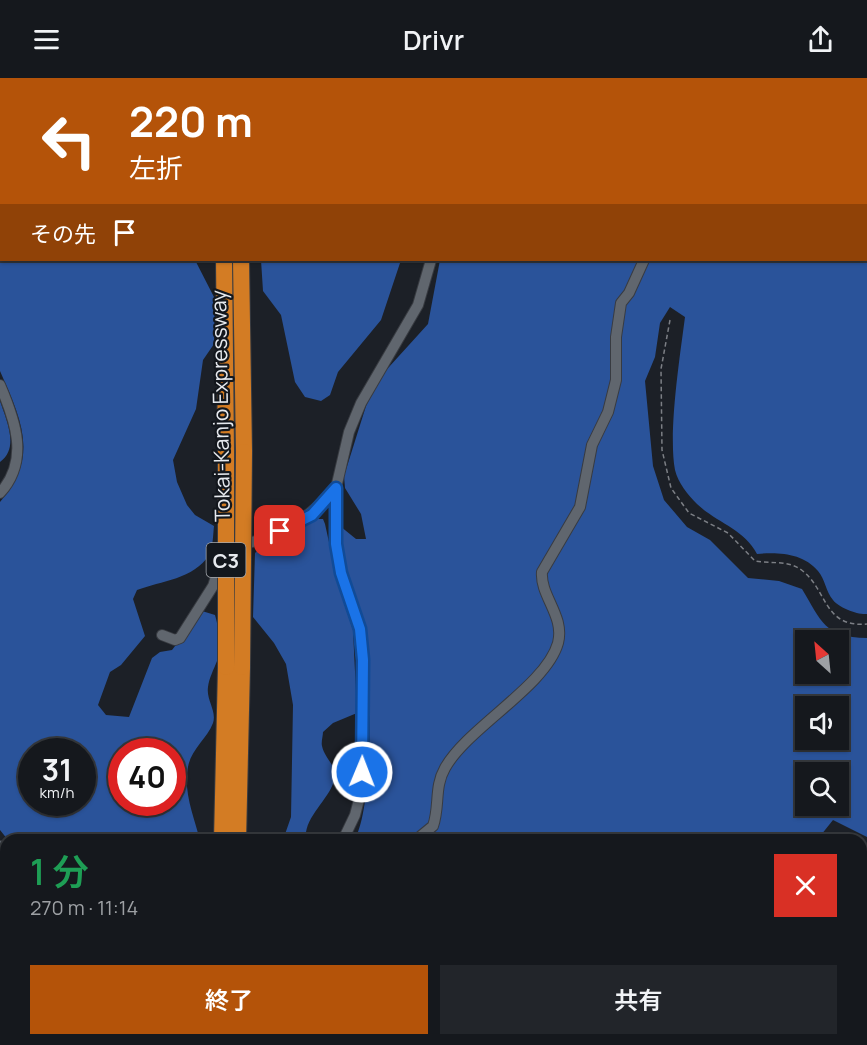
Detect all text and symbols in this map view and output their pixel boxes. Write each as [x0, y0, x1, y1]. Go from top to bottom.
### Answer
text: Drivr [403, 21, 464, 58]
icon: menu [30, 23, 63, 56]
icon: share [804, 23, 837, 56]
text: 220 m [129, 92, 253, 150]
icon: left [30, 102, 108, 180]
text: 左折 [129, 149, 183, 186]
icon: arrive [108, 216, 141, 249]
text: その先 [30, 219, 96, 249]
street label: Tokai-Kanjo Expressway [204, 290, 236, 522]
pin [254, 505, 305, 556]
icon: arrive [263, 514, 296, 547]
road number: C3 [206, 543, 246, 577]
north arrow [795, 630, 849, 684]
map controls [795, 630, 849, 816]
button: sound [795, 696, 849, 750]
speed limit sign: 40 [108, 738, 186, 816]
position arrow [330, 740, 394, 804]
text: 31 [42, 749, 72, 790]
button: search [795, 762, 849, 816]
text: km/h [40, 782, 74, 803]
text: 1 分 [30, 847, 88, 896]
button: close [774, 854, 837, 917]
text: 270 m · 11:14 [30, 894, 138, 921]
button: 終了 [30, 965, 428, 1034]
button: 共有 [440, 965, 837, 1034]

